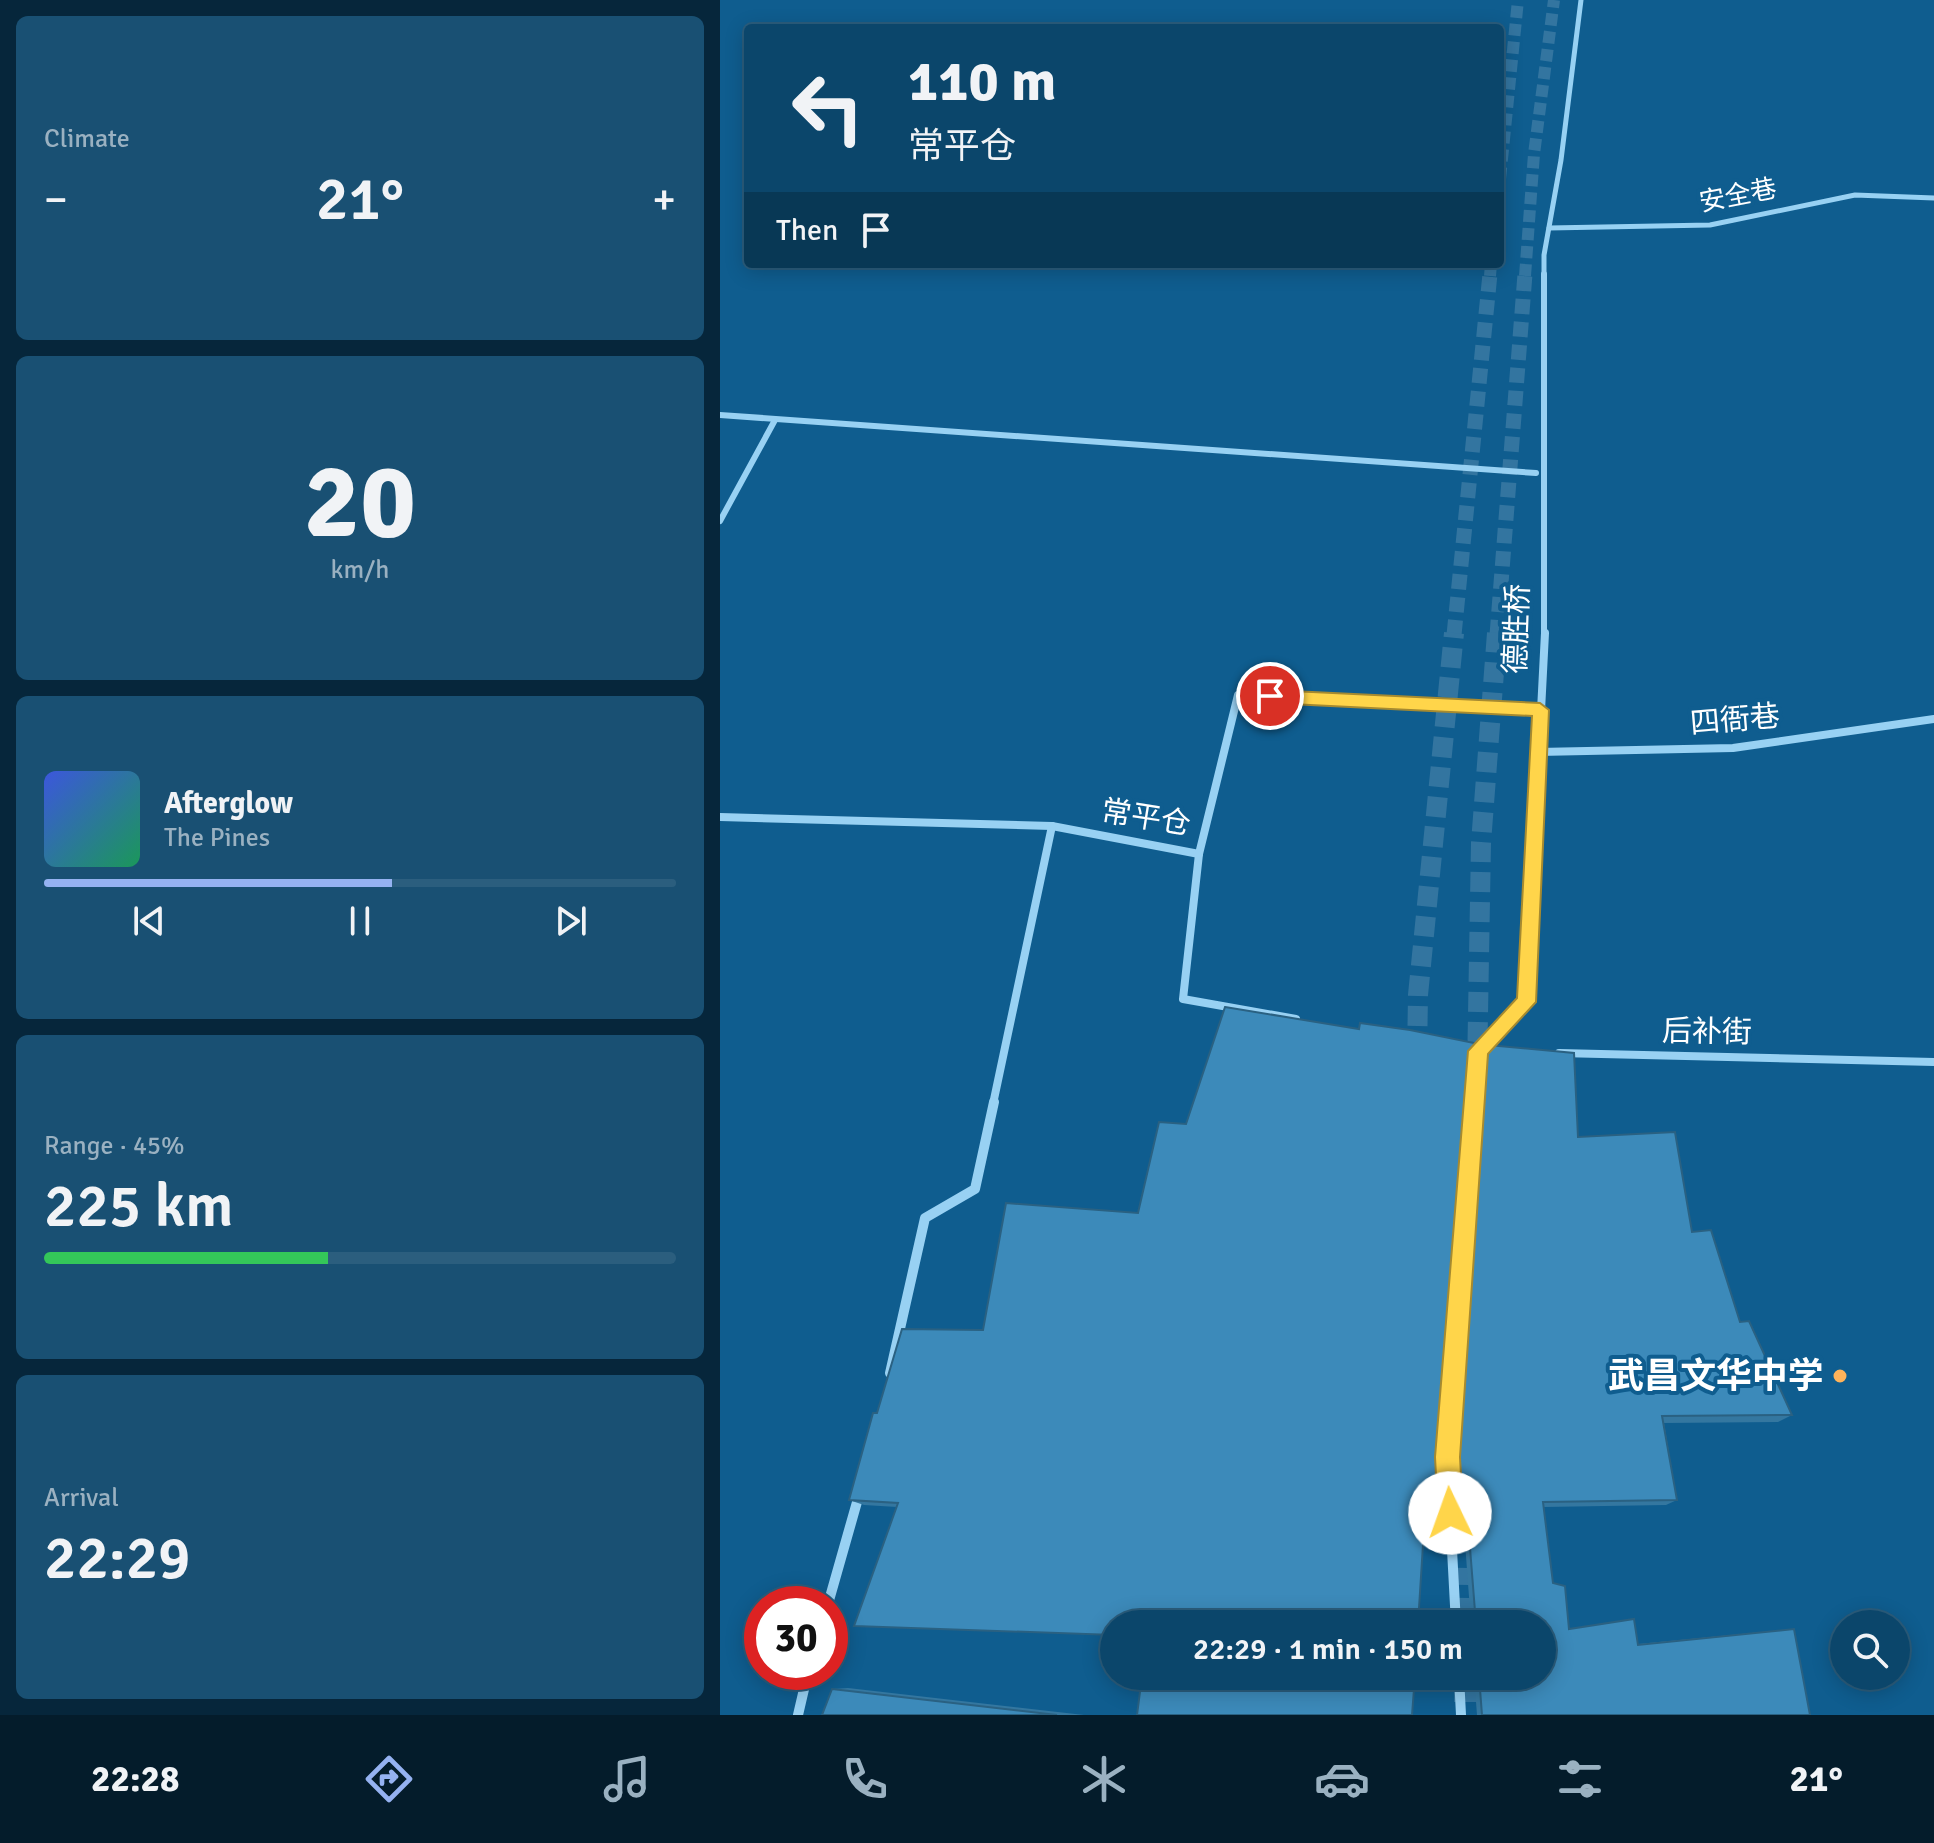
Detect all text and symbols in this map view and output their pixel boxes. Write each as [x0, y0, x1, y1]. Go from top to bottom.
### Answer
text: 110 m [908, 47, 1056, 116]
icon: left [776, 56, 880, 160]
text: Climate [44, 123, 130, 155]
text: 常平仓 [908, 124, 1016, 169]
text: 21° [316, 163, 404, 237]
text: − [44, 173, 68, 227]
text: + [652, 173, 676, 227]
street label: 安全巷 [1697, 173, 1779, 219]
icon: arrive [854, 208, 898, 252]
text: Then [776, 212, 838, 249]
text: 20 [304, 438, 416, 566]
text: km/h [331, 554, 389, 586]
street label: 德胜桥 [1497, 583, 1537, 675]
pin [1236, 662, 1304, 730]
icon: arrive [1248, 674, 1292, 718]
street label: 四衙巷 [1689, 698, 1781, 742]
text: Afterglow [164, 785, 293, 822]
street label: 常平仓 [1099, 793, 1193, 843]
text: The Pines [164, 822, 270, 854]
icon: previous [127, 899, 171, 943]
icon: pause [338, 899, 382, 943]
icon: next [549, 899, 593, 943]
street label: 后补街 [1662, 1013, 1752, 1051]
text: Range · 45% [44, 1130, 185, 1162]
text: 225 km [44, 1170, 233, 1244]
place label: 武昌文华中学 [1608, 1354, 1824, 1399]
marker: 武昌文华中学 [1831, 1367, 1849, 1385]
position arrow [1408, 1471, 1492, 1555]
text: Arrival [44, 1482, 119, 1514]
text: 22:29 [44, 1522, 191, 1596]
speed limit sign: 30 [744, 1586, 848, 1690]
map controls [1830, 1610, 1910, 1690]
button: search [1830, 1610, 1910, 1690]
text: 22:29 · 1 min · 150 m [1193, 1631, 1463, 1668]
icon: directions [361, 1751, 417, 1807]
icon: music [599, 1751, 655, 1807]
icon: phone [837, 1751, 893, 1807]
icon: climate [1076, 1751, 1132, 1807]
icon: car [1314, 1751, 1370, 1807]
icon: filters [1552, 1751, 1608, 1807]
text: 22:28 [91, 1757, 179, 1802]
text: 21° [1790, 1757, 1843, 1802]

